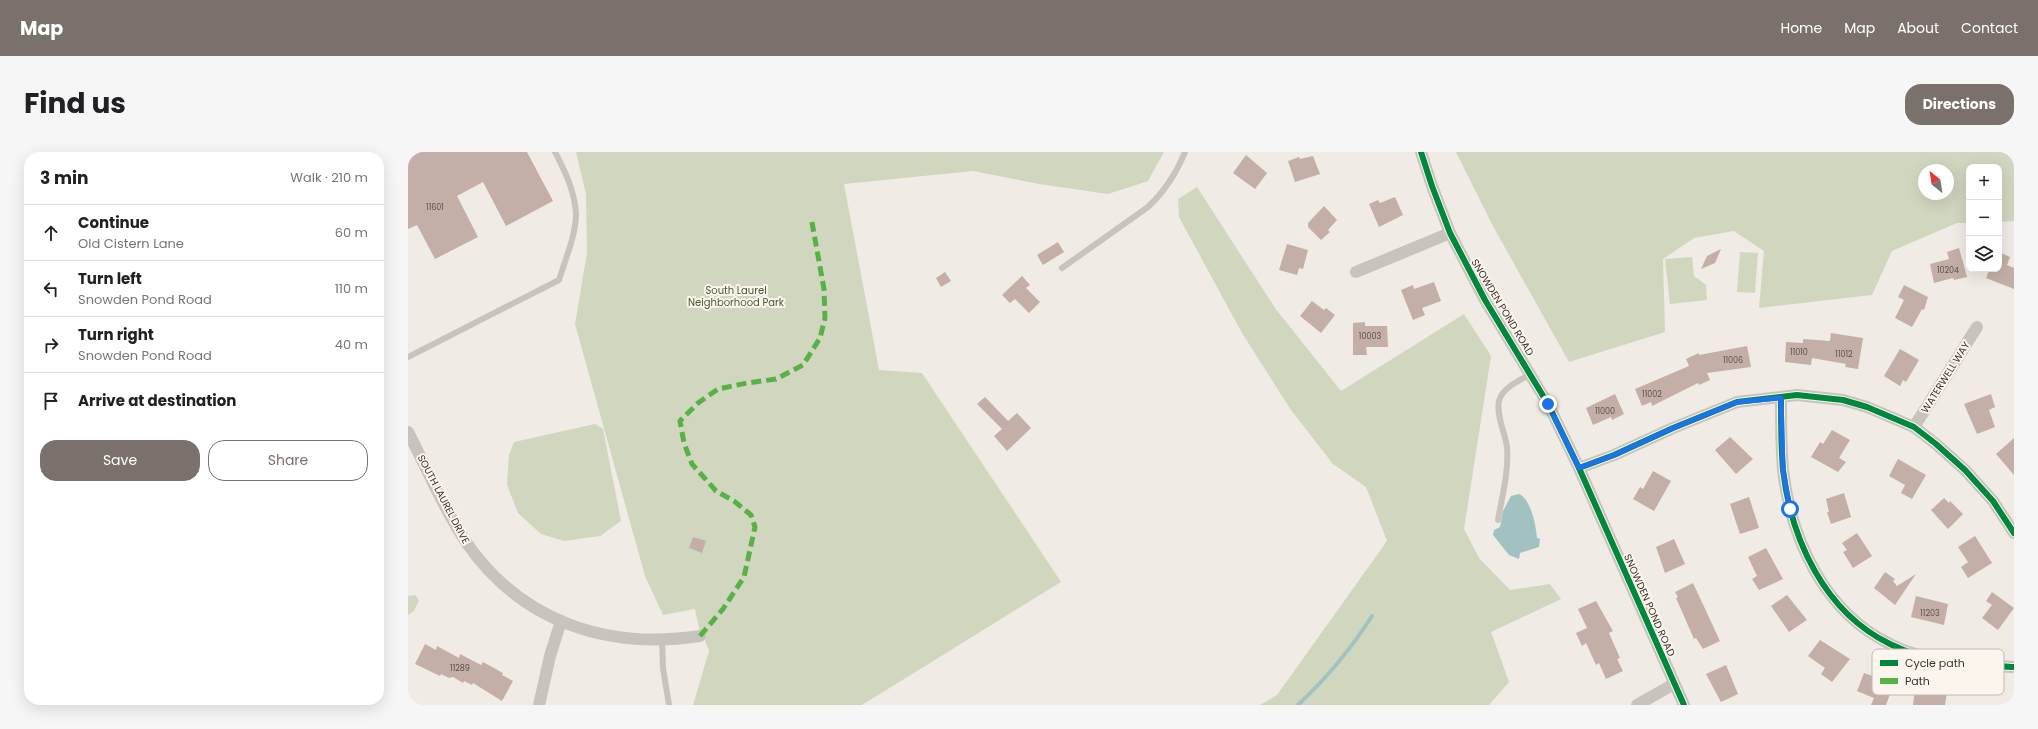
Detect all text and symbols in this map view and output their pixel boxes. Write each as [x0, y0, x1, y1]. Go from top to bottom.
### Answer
text: Map [20, 15, 63, 42]
text: Home [1780, 18, 1822, 38]
text: Map [1844, 18, 1875, 38]
text: About [1897, 18, 1939, 38]
text: Contact [1961, 18, 2018, 38]
text: Find us [24, 84, 126, 123]
button: Directions [1905, 84, 2014, 125]
north arrow [1918, 164, 1954, 200]
map controls [1966, 164, 2002, 272]
button: + [1966, 164, 2002, 200]
text: 3 min [40, 166, 88, 190]
text: Walk · 210 m [290, 168, 368, 187]
button: − [1966, 200, 2002, 236]
house number: 11601 [426, 202, 444, 213]
text: Continue [78, 212, 149, 233]
icon: ahead [40, 222, 62, 244]
text: 60 m [335, 223, 368, 242]
text: Old Cistern Lane [78, 234, 184, 253]
button: layers [1966, 236, 2002, 272]
street label: SNOWDEN POND ROAD [1468, 256, 1537, 359]
house number: 10204 [1937, 265, 1959, 276]
text: Turn left [78, 268, 142, 289]
icon: left [40, 278, 62, 300]
text: 110 m [335, 279, 368, 298]
park label: South Laurel Neighborhood Park [688, 283, 785, 310]
text: Snowden Pond Road [78, 290, 212, 309]
text: Turn right [78, 324, 154, 345]
house number: 10003 [1359, 331, 1381, 342]
icon: right [40, 334, 62, 356]
text: 40 m [335, 335, 368, 354]
street label: WATERWELL WAY [1917, 339, 1974, 416]
text: Snowden Pond Road [78, 346, 212, 365]
house number: 11010 [1790, 347, 1808, 358]
house number: 11012 [1835, 349, 1853, 360]
house number: 11006 [1723, 355, 1743, 366]
house number: 11002 [1642, 389, 1662, 400]
icon: arrive [40, 390, 62, 412]
text: Arrive at destination [78, 390, 236, 411]
route end [1539, 395, 1557, 413]
house number: 11000 [1595, 406, 1615, 417]
button: Save [40, 440, 200, 481]
button: Share [208, 440, 368, 481]
street label: SOUTH LAUREL DRIVE [414, 452, 473, 546]
route start [1781, 500, 1799, 518]
street label: SNOWDEN POND ROAD [1620, 552, 1679, 659]
house number: 11203 [1920, 608, 1940, 619]
legend [1872, 649, 2004, 695]
text: Cycle path [1905, 655, 1965, 671]
house number: 11289 [450, 663, 470, 674]
text: Path [1905, 673, 1930, 689]

